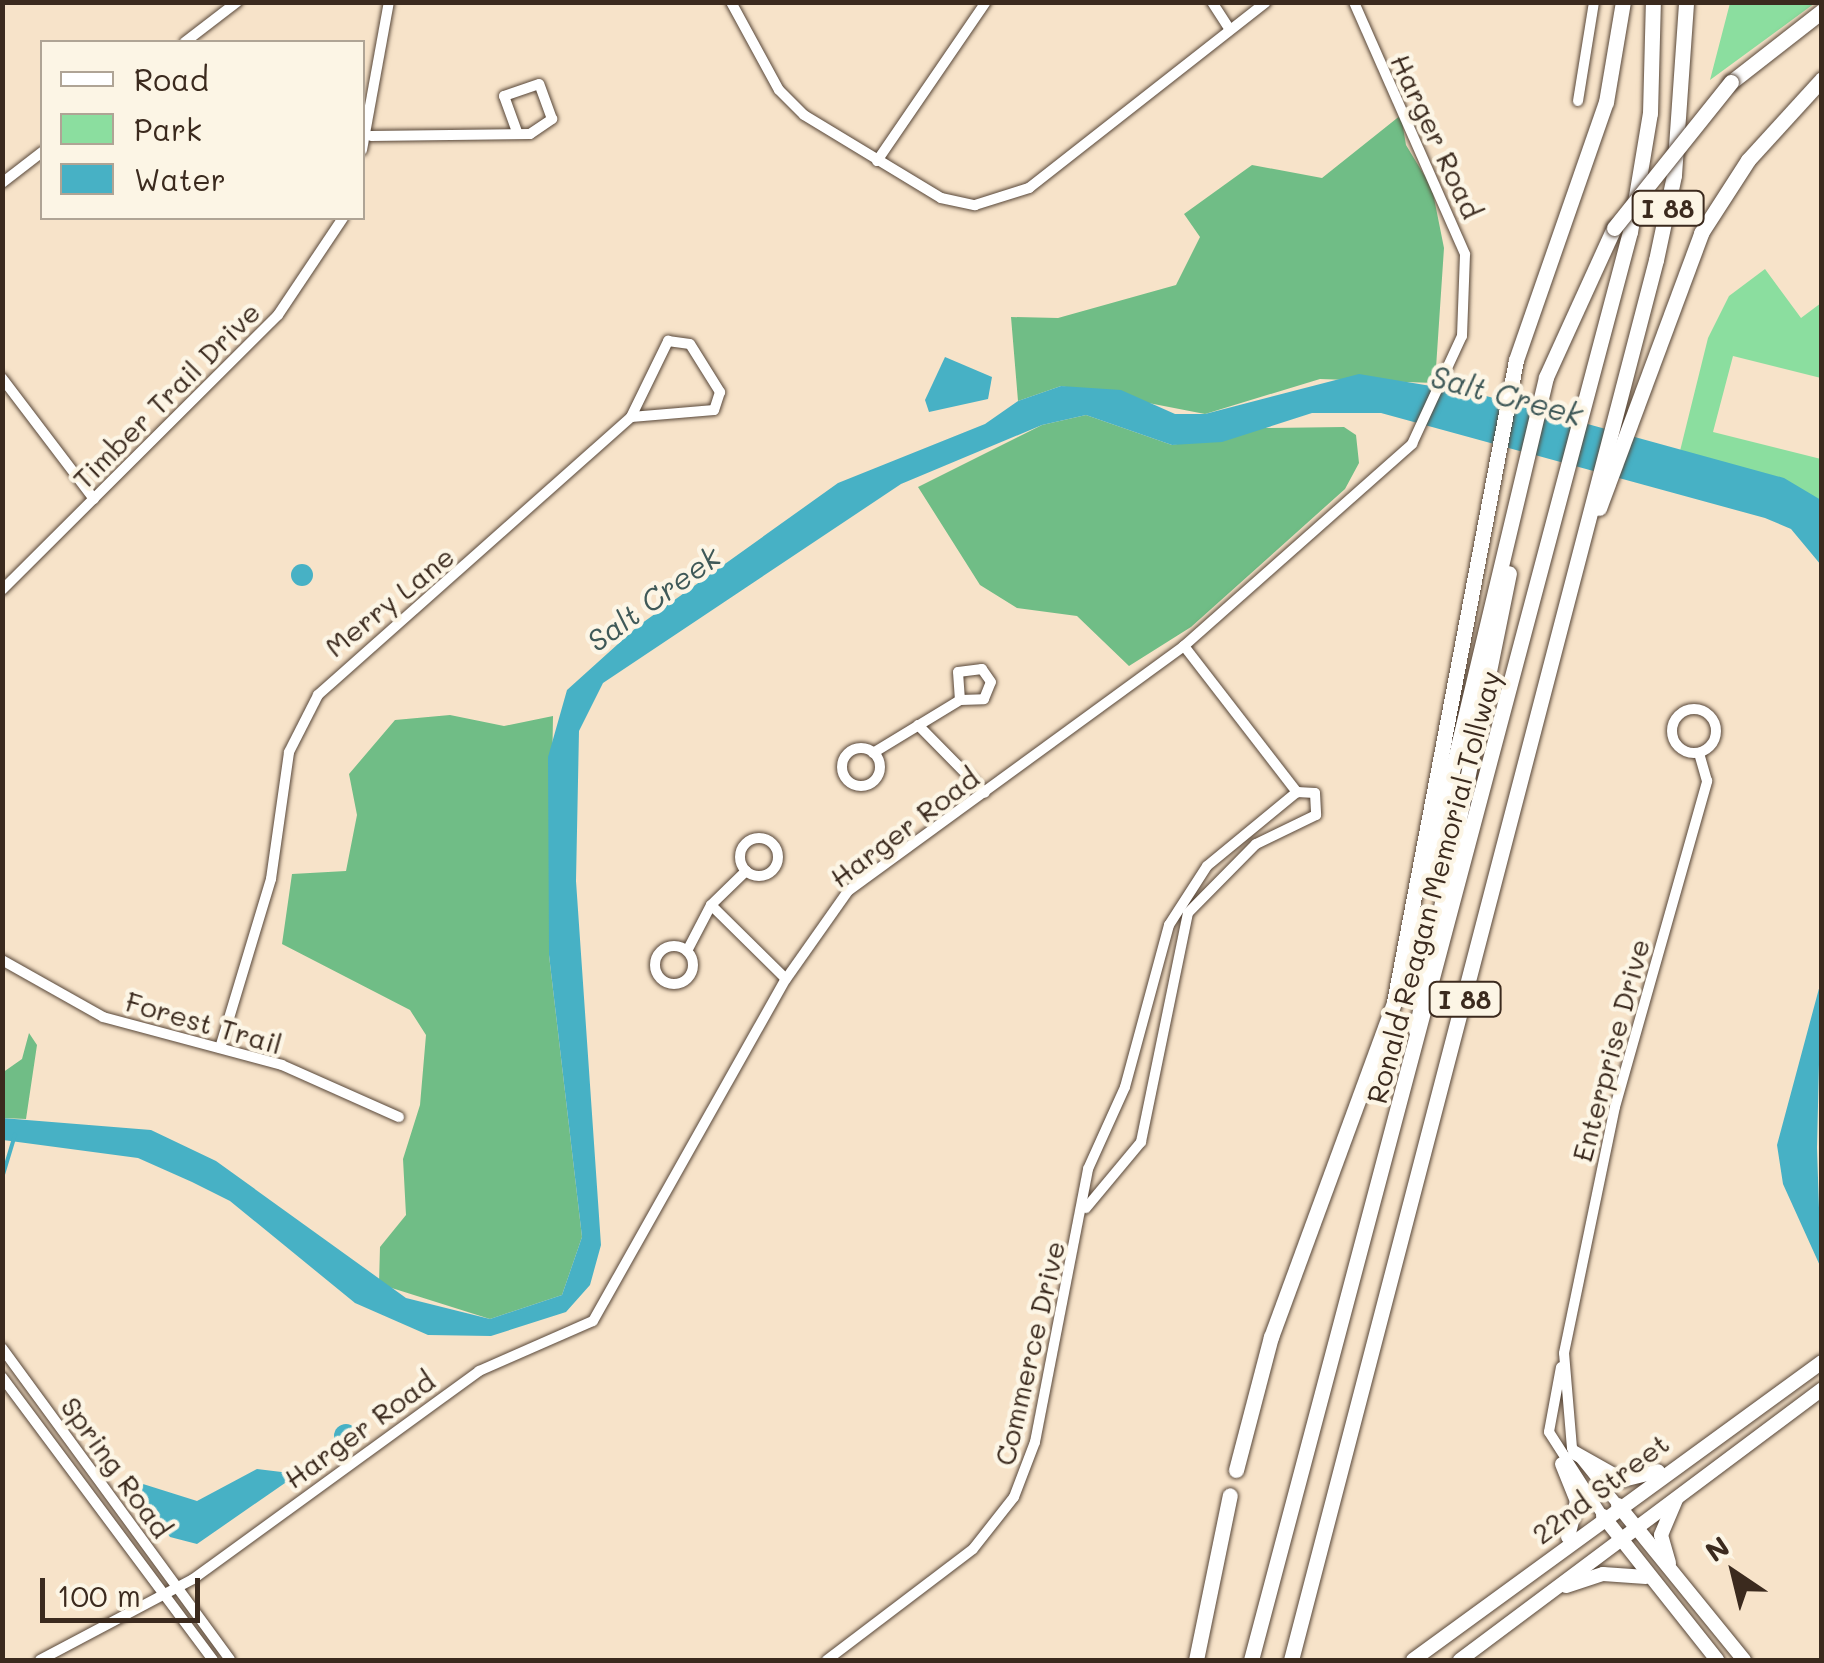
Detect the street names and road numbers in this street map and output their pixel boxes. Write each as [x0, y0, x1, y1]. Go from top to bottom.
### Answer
street label: Harger Road [1384, 48, 1490, 224]
road number: I 88 [1630, 188, 1706, 228]
street label: Timber Trail Drive [66, 295, 266, 495]
street label: Merry Lane [318, 539, 460, 663]
street label: Ronald Reagan Memorial Tollway [1359, 667, 1507, 1107]
street label: Harger Road [823, 760, 985, 894]
street label: Enterprise Drive [1564, 935, 1656, 1165]
road number: I 88 [1428, 979, 1502, 1019]
street label: Forest Trail [122, 984, 286, 1060]
street label: Commerce Drive [987, 1237, 1071, 1469]
street label: Harger Road [277, 1363, 441, 1495]
street label: Spring Road [55, 1390, 179, 1544]
street label: 22nd Street [1525, 1426, 1675, 1550]

